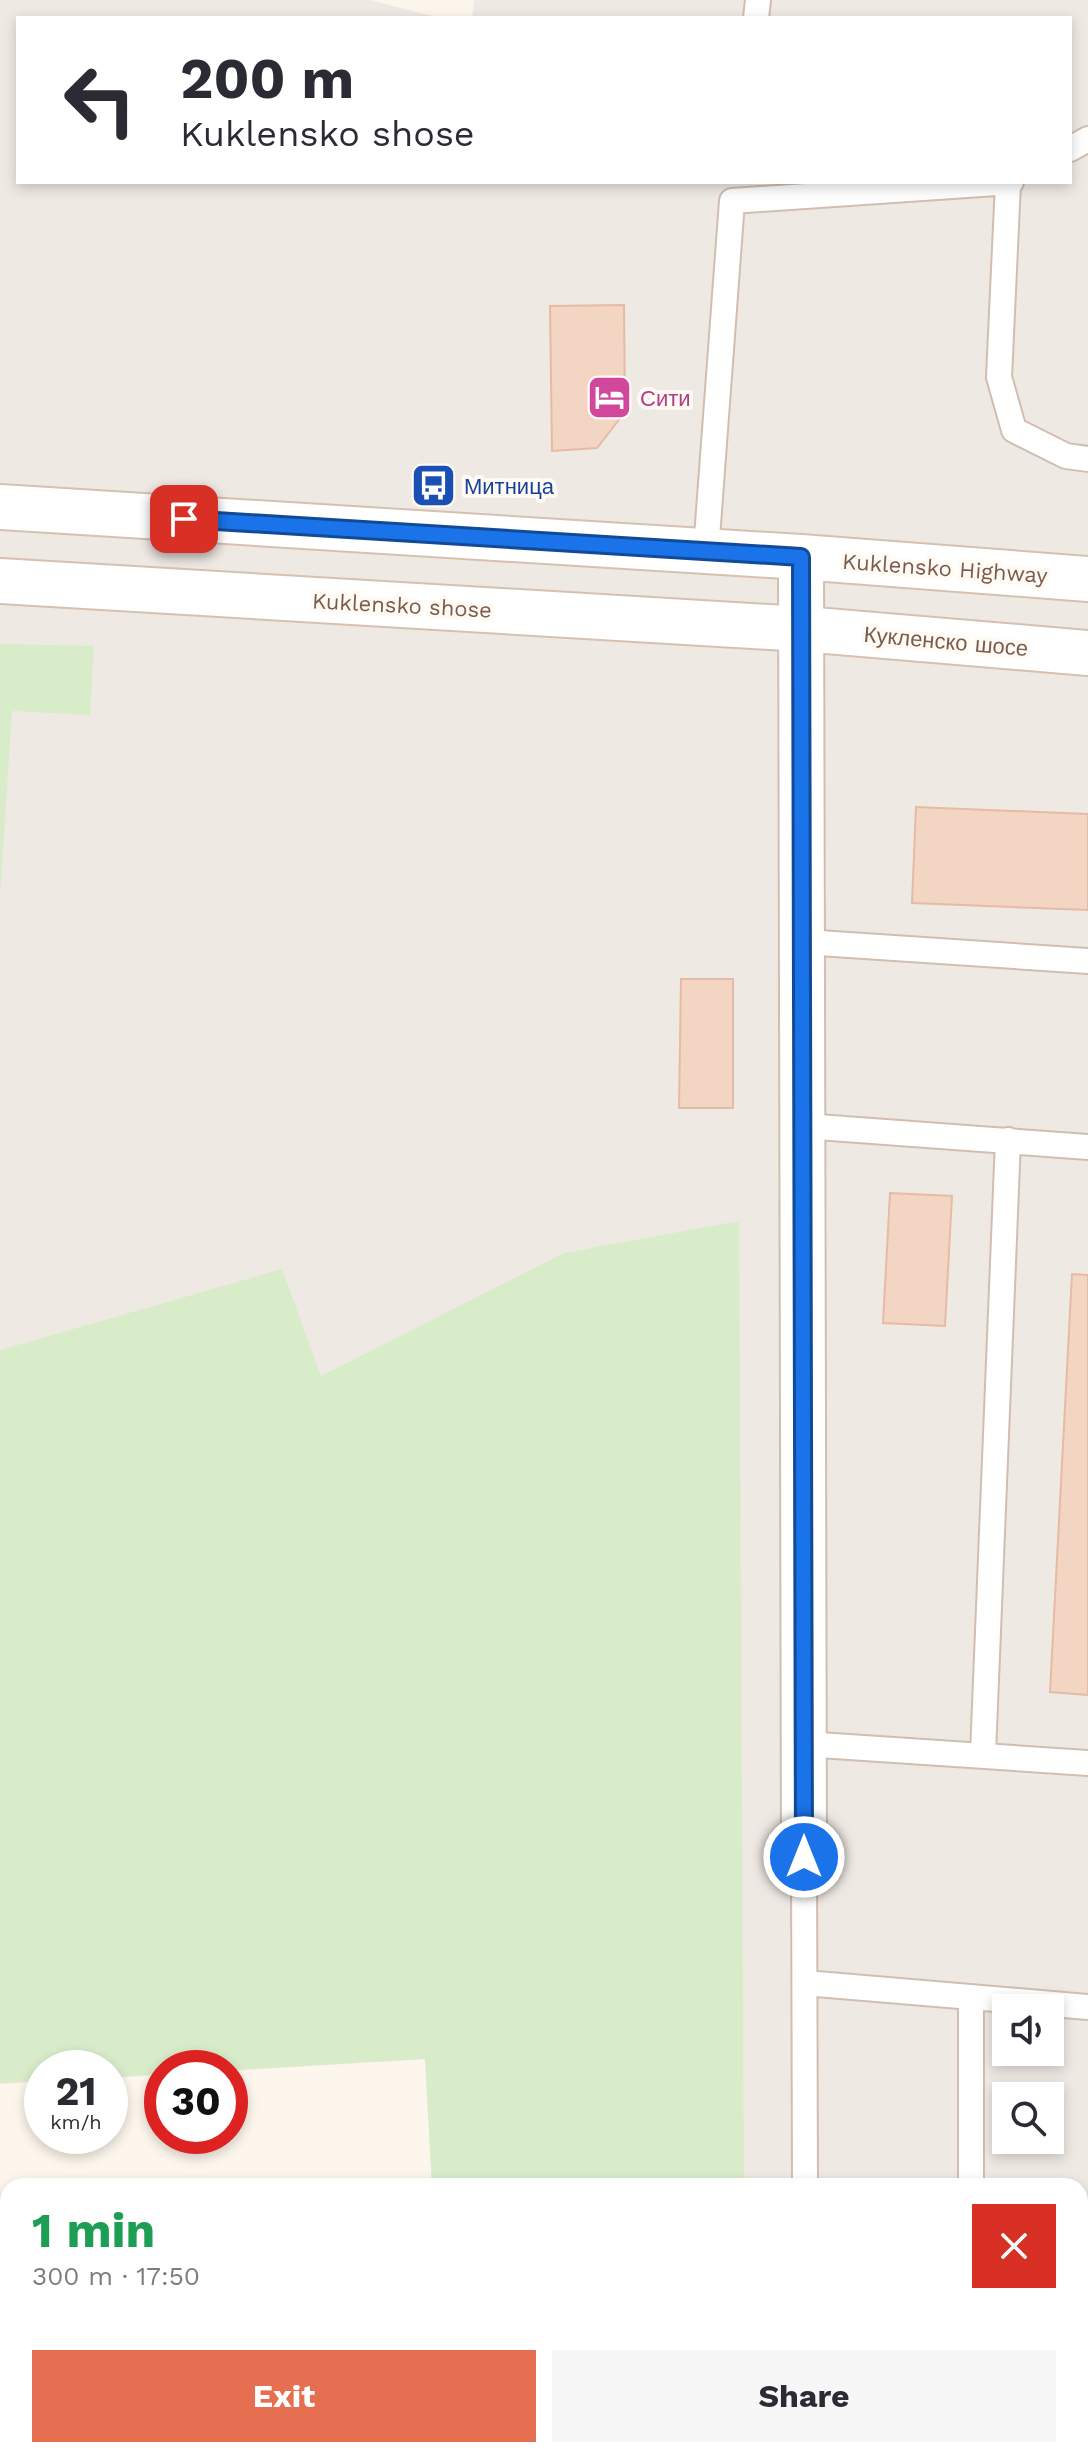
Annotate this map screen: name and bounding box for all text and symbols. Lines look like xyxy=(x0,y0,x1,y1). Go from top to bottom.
text: 200 m xyxy=(180,46,354,112)
icon: left xyxy=(48,48,152,152)
text: Kuklensko shose xyxy=(180,113,475,155)
hotel icon: Сити xyxy=(585,374,633,422)
place label: Сити xyxy=(640,386,691,411)
bus stop icon: Митница xyxy=(409,462,457,510)
place label: Митница xyxy=(464,474,555,499)
pin xyxy=(150,485,218,553)
icon: arrive xyxy=(162,497,206,541)
street label: Kuklensko Highway xyxy=(841,549,1049,588)
street label: Kuklensko shose xyxy=(311,588,493,623)
street label: Кукленско шосе xyxy=(863,622,1029,661)
position arrow xyxy=(762,1815,846,1899)
map controls xyxy=(992,1994,1064,2154)
button: sound xyxy=(992,1994,1064,2066)
speed limit sign: 30 xyxy=(144,2050,248,2154)
text: 21 xyxy=(55,2068,97,2115)
button: search xyxy=(992,2082,1064,2154)
text: km/h xyxy=(50,2110,102,2134)
text: 1 min xyxy=(32,2202,155,2259)
button: close xyxy=(972,2204,1056,2288)
text: 300 m · 17:50 xyxy=(32,2261,200,2291)
button: Exit xyxy=(32,2350,536,2442)
button: Share xyxy=(552,2350,1056,2442)

